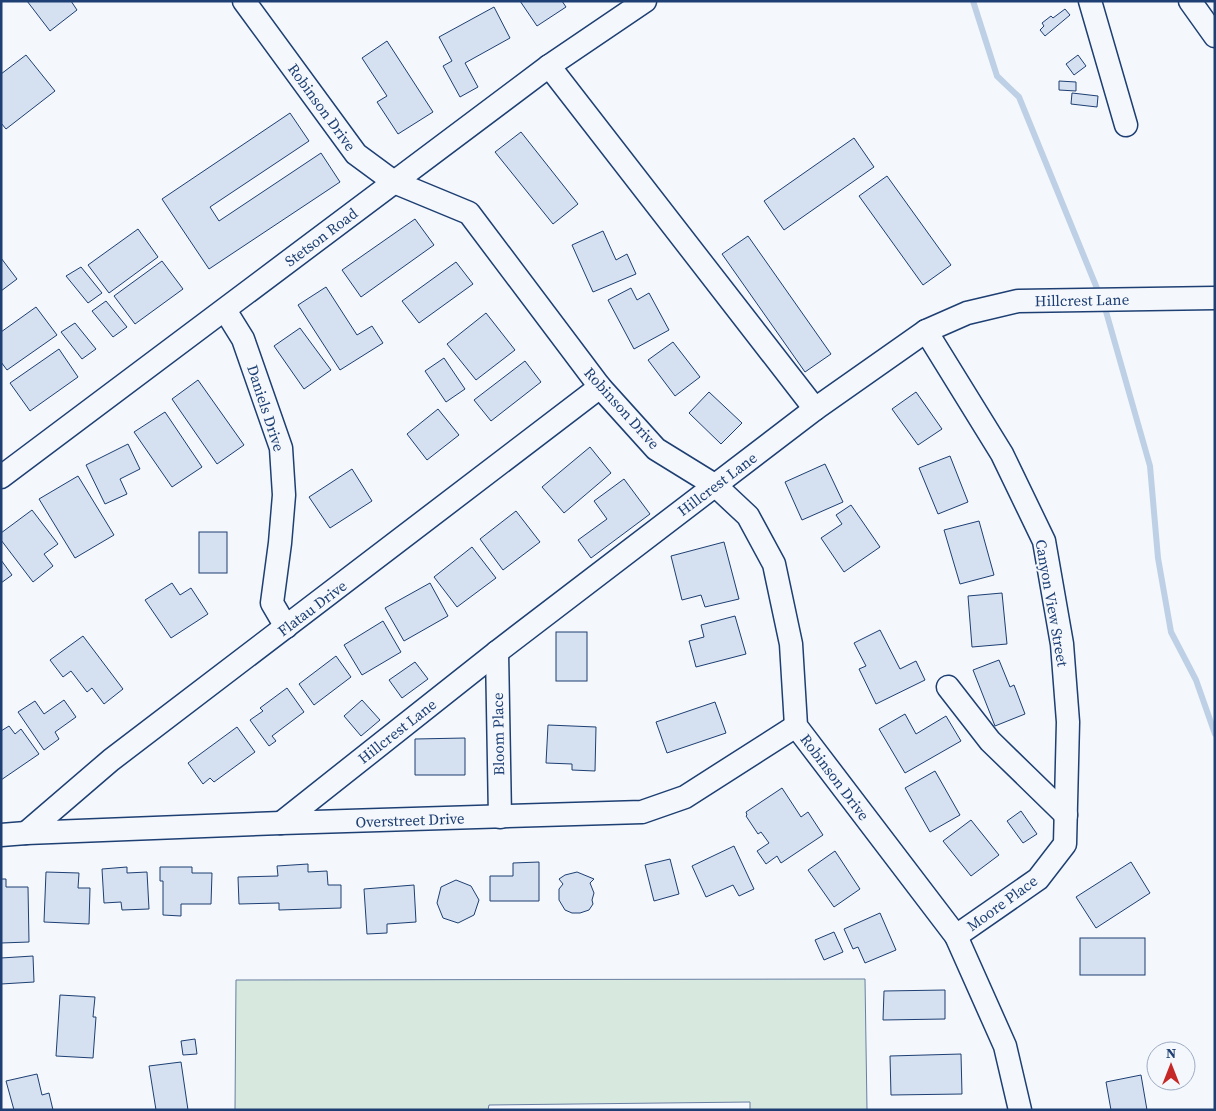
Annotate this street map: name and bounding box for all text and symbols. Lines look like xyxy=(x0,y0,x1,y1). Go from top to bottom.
street label: Robinson Drive xyxy=(283,59,361,155)
street label: Stetson Road xyxy=(280,202,362,271)
street label: Hillcrest Lane xyxy=(1035,289,1130,311)
street label: Daniels Drive xyxy=(242,362,290,454)
street label: Robinson Drive xyxy=(580,363,665,454)
street label: Hillcrest Lane xyxy=(673,447,761,521)
street label: Canyon View Street xyxy=(1030,538,1074,668)
street label: Flatau Drive xyxy=(273,575,351,641)
street label: Bloom Place xyxy=(487,692,509,776)
street label: Hillcrest Lane xyxy=(353,693,441,768)
street label: Robinson Drive xyxy=(795,729,875,825)
street label: Overstreet Drive xyxy=(355,808,465,832)
street label: Moore Place xyxy=(962,870,1042,936)
north arrow xyxy=(1146,1041,1196,1091)
text: N xyxy=(1166,1043,1176,1063)

